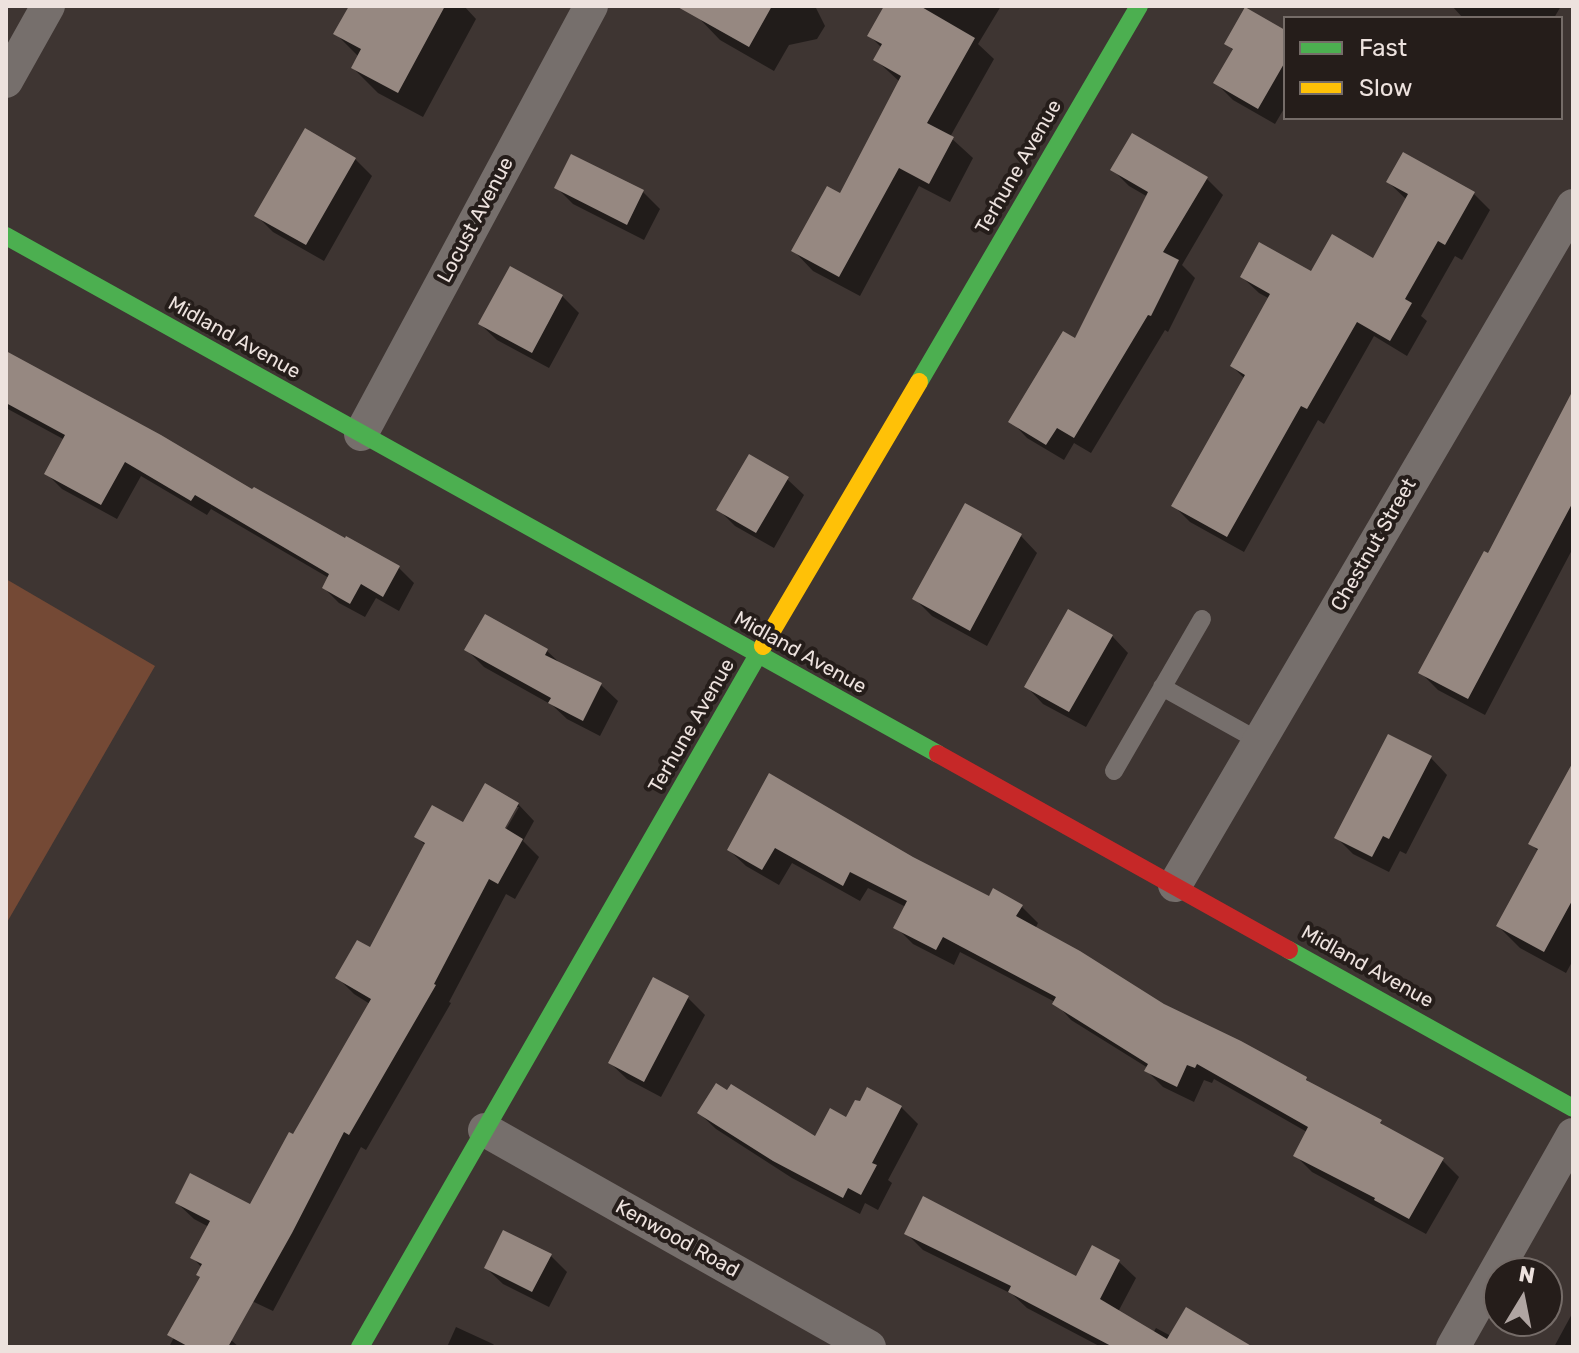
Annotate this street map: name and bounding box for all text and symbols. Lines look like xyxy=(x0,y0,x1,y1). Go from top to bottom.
legend xyxy=(1283,16,1563,120)
text: Fast xyxy=(1359,34,1407,62)
text: Slow xyxy=(1359,74,1412,102)
street label: Terhune Avenue xyxy=(971,96,1067,238)
street label: Locust Avenue xyxy=(433,153,519,287)
street label: Midland Avenue xyxy=(164,292,304,384)
street label: Chestnut Street xyxy=(1326,474,1422,616)
street label: Midland Avenue xyxy=(730,607,870,699)
street label: Terhune Avenue xyxy=(644,655,740,797)
street label: Midland Avenue xyxy=(1297,921,1437,1013)
street label: Kenwood Road xyxy=(611,1195,743,1283)
north arrow xyxy=(1483,1257,1563,1337)
text: N xyxy=(1517,1260,1537,1290)

